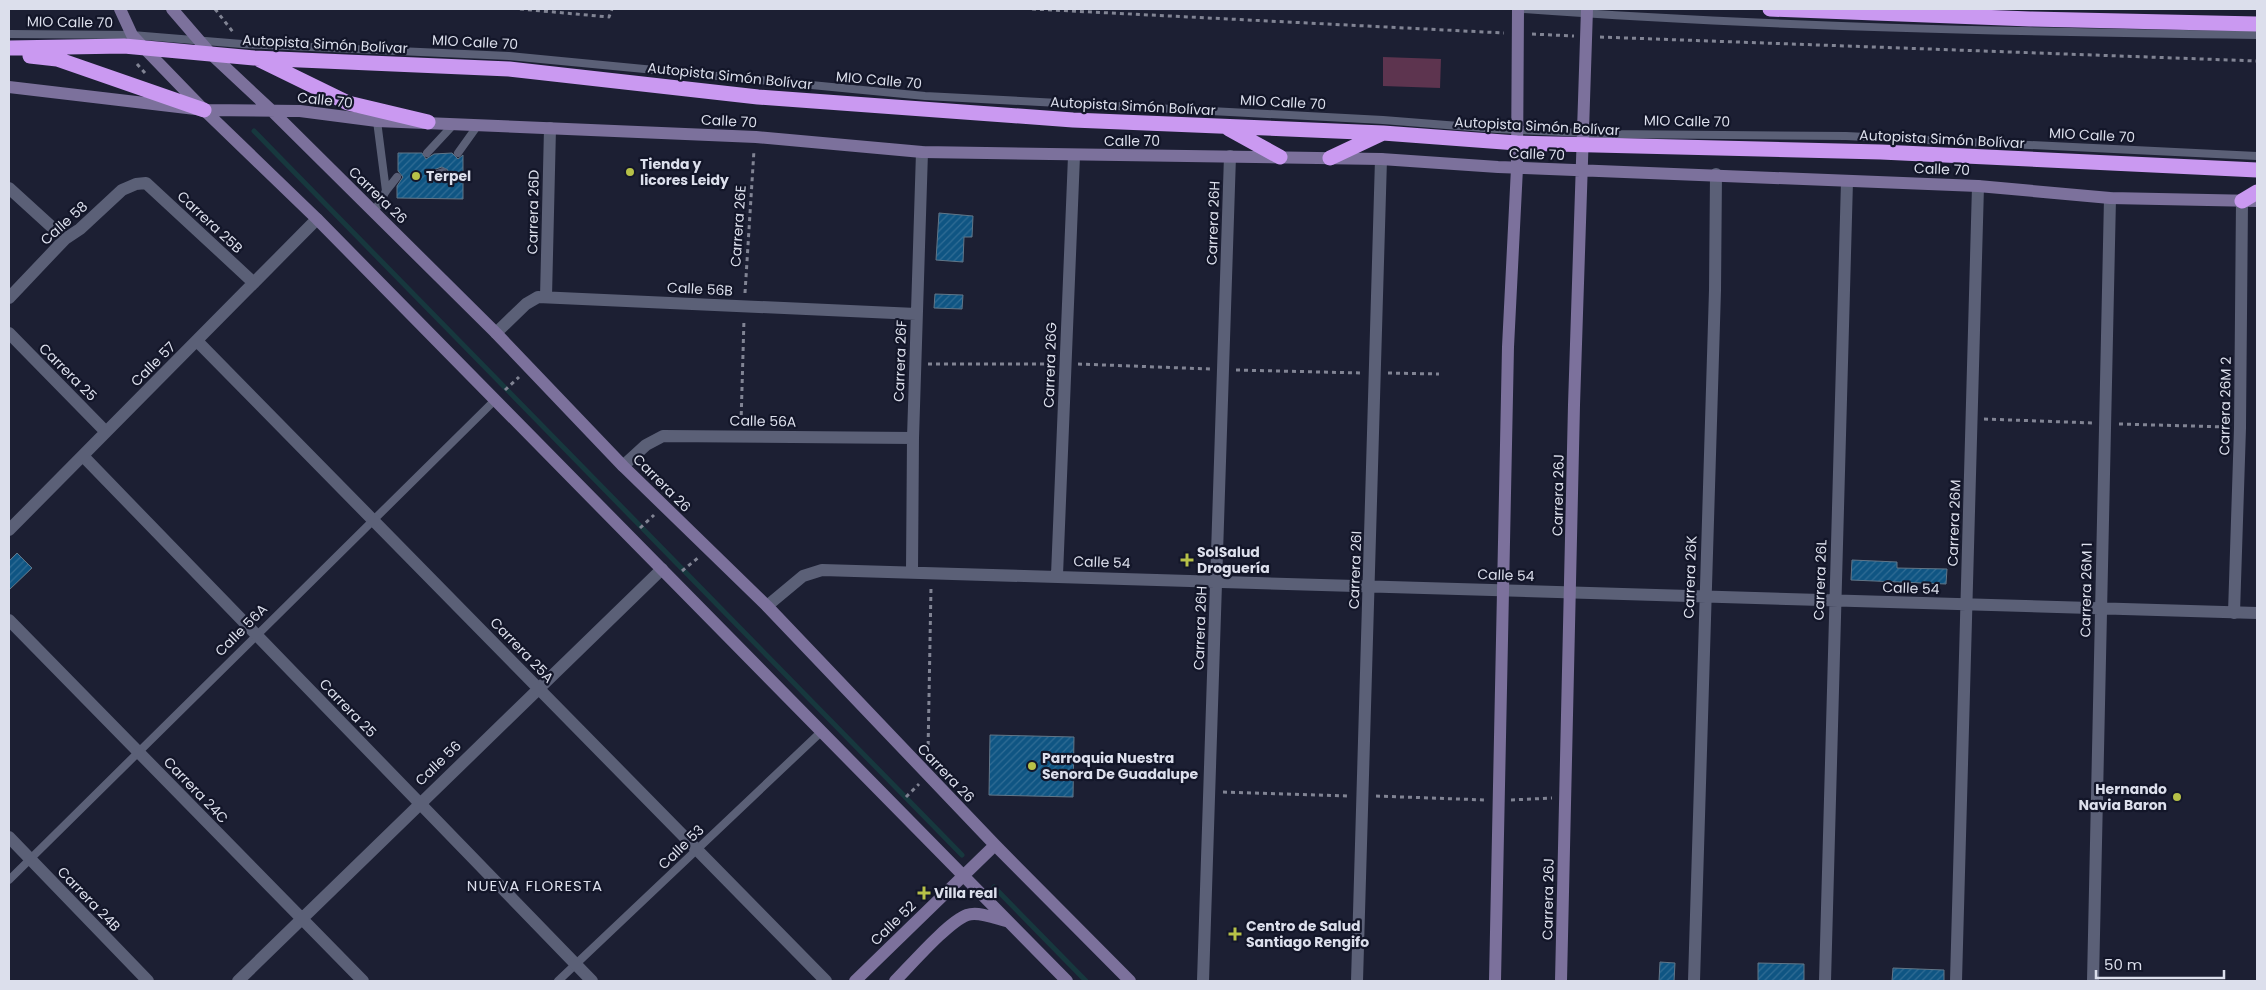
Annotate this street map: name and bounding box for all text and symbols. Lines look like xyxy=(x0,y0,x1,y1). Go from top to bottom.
street label: MIO Calle 70 xyxy=(27,11,113,33)
street label: Autopista Simón Bolívar xyxy=(242,30,408,58)
street label: MIO Calle 70 xyxy=(431,30,519,54)
street label: Autopista Simón Bolívar xyxy=(647,57,813,95)
street label: MIO Calle 70 xyxy=(835,66,923,94)
street label: Calle 70 xyxy=(296,87,354,113)
street label: MIO Calle 70 xyxy=(1239,90,1327,114)
street label: Autopista Simón Bolívar xyxy=(1050,92,1216,120)
street label: Calle 70 xyxy=(701,110,757,132)
street label: MIO Calle 70 xyxy=(1644,110,1730,132)
street label: Autopista Simón Bolívar xyxy=(1454,112,1620,140)
street label: MIO Calle 70 xyxy=(2048,123,2136,147)
street label: Autopista Simón Bolívar xyxy=(1859,125,2025,153)
street label: Calle 70 xyxy=(1104,131,1160,151)
street label: Calle 70 xyxy=(1509,143,1565,165)
place label: Tienda y licores Leidy xyxy=(640,154,729,190)
street label: Calle 70 xyxy=(1914,158,1970,180)
street label: Carrera 26 xyxy=(344,162,412,228)
place label: Terpel xyxy=(426,166,471,186)
marker: Tienda y licores Leidy xyxy=(624,166,636,178)
street label: Carrera 26D xyxy=(522,169,544,255)
marker: Terpel xyxy=(410,170,422,182)
street label: Carrera 26H xyxy=(1202,180,1224,266)
street label: Carrera 26E xyxy=(725,184,751,268)
street label: Carrera 25B xyxy=(173,186,247,258)
street label: Calle 58 xyxy=(36,196,92,250)
street label: Calle 56B xyxy=(667,277,733,301)
street label: Carrera 26F xyxy=(889,320,911,402)
street label: Carrera 26G xyxy=(1039,322,1061,408)
street label: Calle 57 xyxy=(126,337,180,391)
street label: Carrera 25 xyxy=(35,339,101,405)
street label: Carrera 26M 2 xyxy=(2214,357,2236,455)
street label: Calle 56A xyxy=(729,410,797,432)
street label: Carrera 26 xyxy=(628,449,696,517)
street label: Carrera 26J xyxy=(1547,454,1569,536)
street label: Carrera 26M xyxy=(1942,479,1966,567)
street label: Carrera 26I xyxy=(1344,531,1366,609)
street label: Carrera 26K xyxy=(1679,534,1701,619)
street label: Carrera 26L xyxy=(1809,539,1831,621)
place label: SolSalud Droguería xyxy=(1197,542,1270,578)
street label: Carrera 26M 1 xyxy=(2075,542,2097,638)
street label: Calle 54 xyxy=(1073,551,1131,573)
marker: SolSalud Droguería xyxy=(1181,554,1193,566)
street label: Calle 54 xyxy=(1477,564,1535,586)
street label: Calle 54 xyxy=(1882,577,1940,599)
street label: Carrera 26H xyxy=(1189,585,1211,671)
street label: Calle 56A xyxy=(210,599,272,661)
street label: Carrera 25A xyxy=(486,613,558,687)
street label: Carrera 25 xyxy=(315,674,381,742)
street label: Calle 56 xyxy=(410,736,466,790)
street label: Carrera 26 xyxy=(913,739,979,807)
place label: Parroquia Nuestra Senora De Guadalupe xyxy=(1042,748,1199,784)
street label: Carrera 24C xyxy=(159,752,233,828)
marker: Parroquia Nuestra Senora De Guadalupe xyxy=(1026,760,1038,772)
place label: Hernando Navia Baron xyxy=(2079,779,2167,815)
marker: Hernando Navia Baron xyxy=(2171,791,2183,803)
street label: Calle 53 xyxy=(654,820,708,874)
street label: Carrera 26J xyxy=(1537,858,1559,940)
street label: Carrera 24B xyxy=(53,862,125,936)
district label: NUEVA FLORESTA xyxy=(467,875,603,896)
place label: Villa real xyxy=(934,883,997,903)
marker: Villa real xyxy=(918,887,930,899)
street label: Calle 52 xyxy=(866,896,920,950)
place label: Centro de Salud Santiago Rengifo xyxy=(1246,916,1369,952)
marker: Centro de Salud Santiago Rengifo xyxy=(1228,927,1242,941)
scale bar xyxy=(2096,948,2224,980)
text: 50 m xyxy=(2104,954,2142,975)

